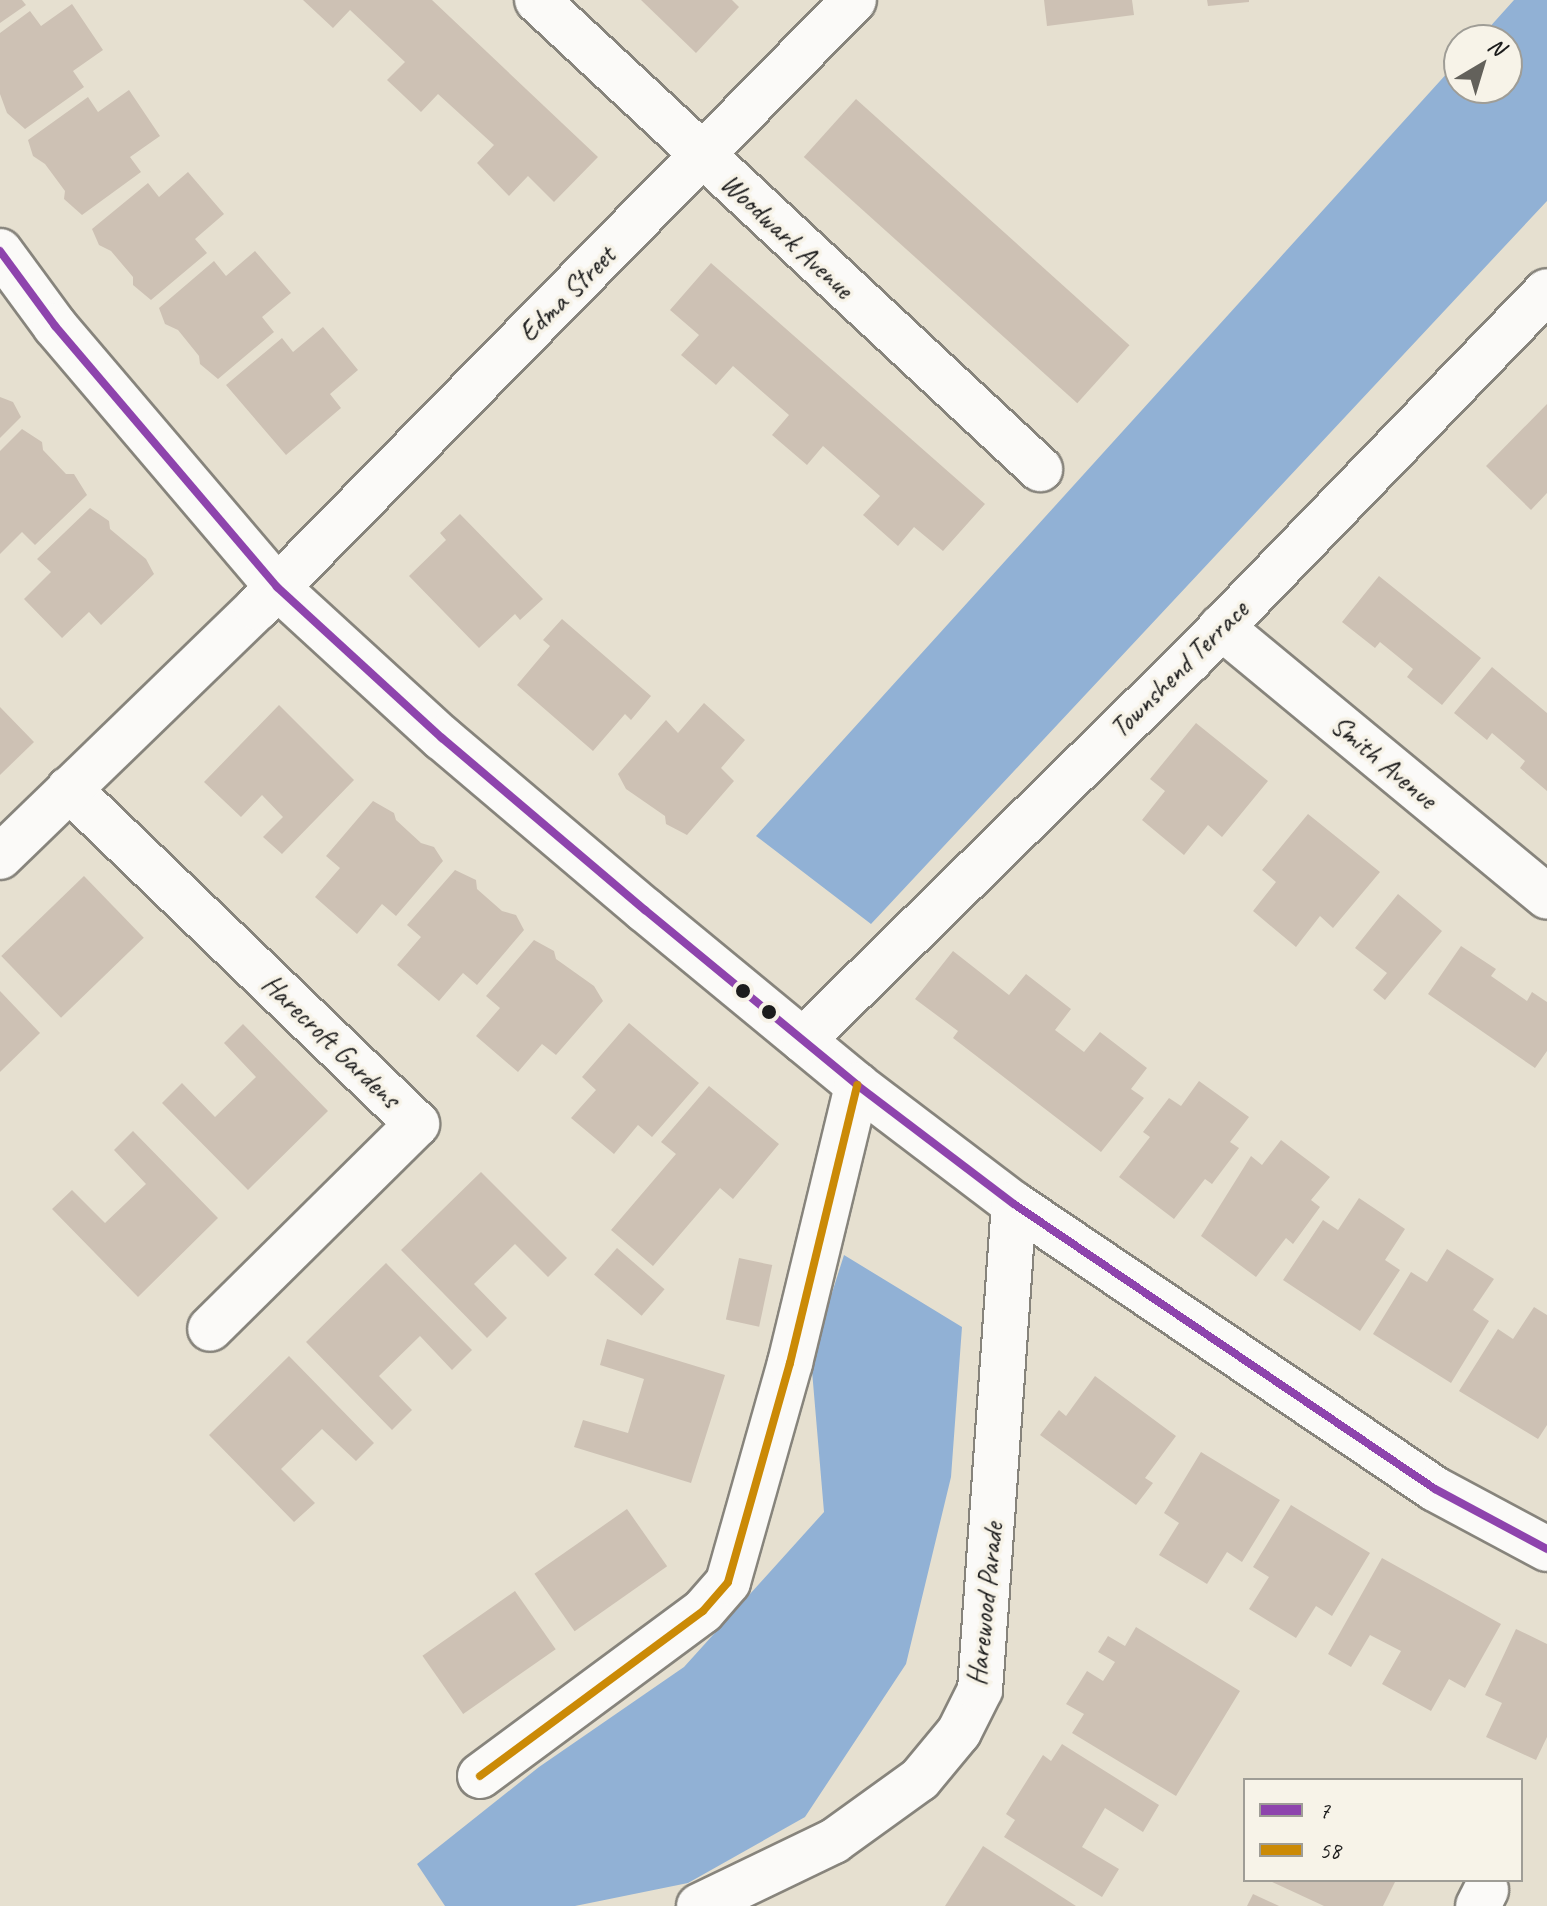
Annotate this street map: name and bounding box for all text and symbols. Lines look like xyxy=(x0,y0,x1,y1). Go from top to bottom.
north arrow xyxy=(1443,24,1523,104)
text: N xyxy=(1483,31,1511,62)
street label: Woodwark Avenue xyxy=(714,166,860,306)
street label: Edma Street xyxy=(512,239,622,349)
street label: Townshend Terrace xyxy=(1104,594,1254,744)
street label: Smith Avenue xyxy=(1324,708,1444,816)
street label: Harecroft Gardens xyxy=(255,967,407,1115)
unlabelled marker xyxy=(735,983,751,999)
unlabelled marker xyxy=(761,1004,777,1020)
street label: Harewood Parade xyxy=(960,1520,1010,1688)
legend xyxy=(1243,1778,1523,1882)
text: 7 xyxy=(1319,1795,1330,1825)
text: 58 xyxy=(1319,1835,1341,1865)

